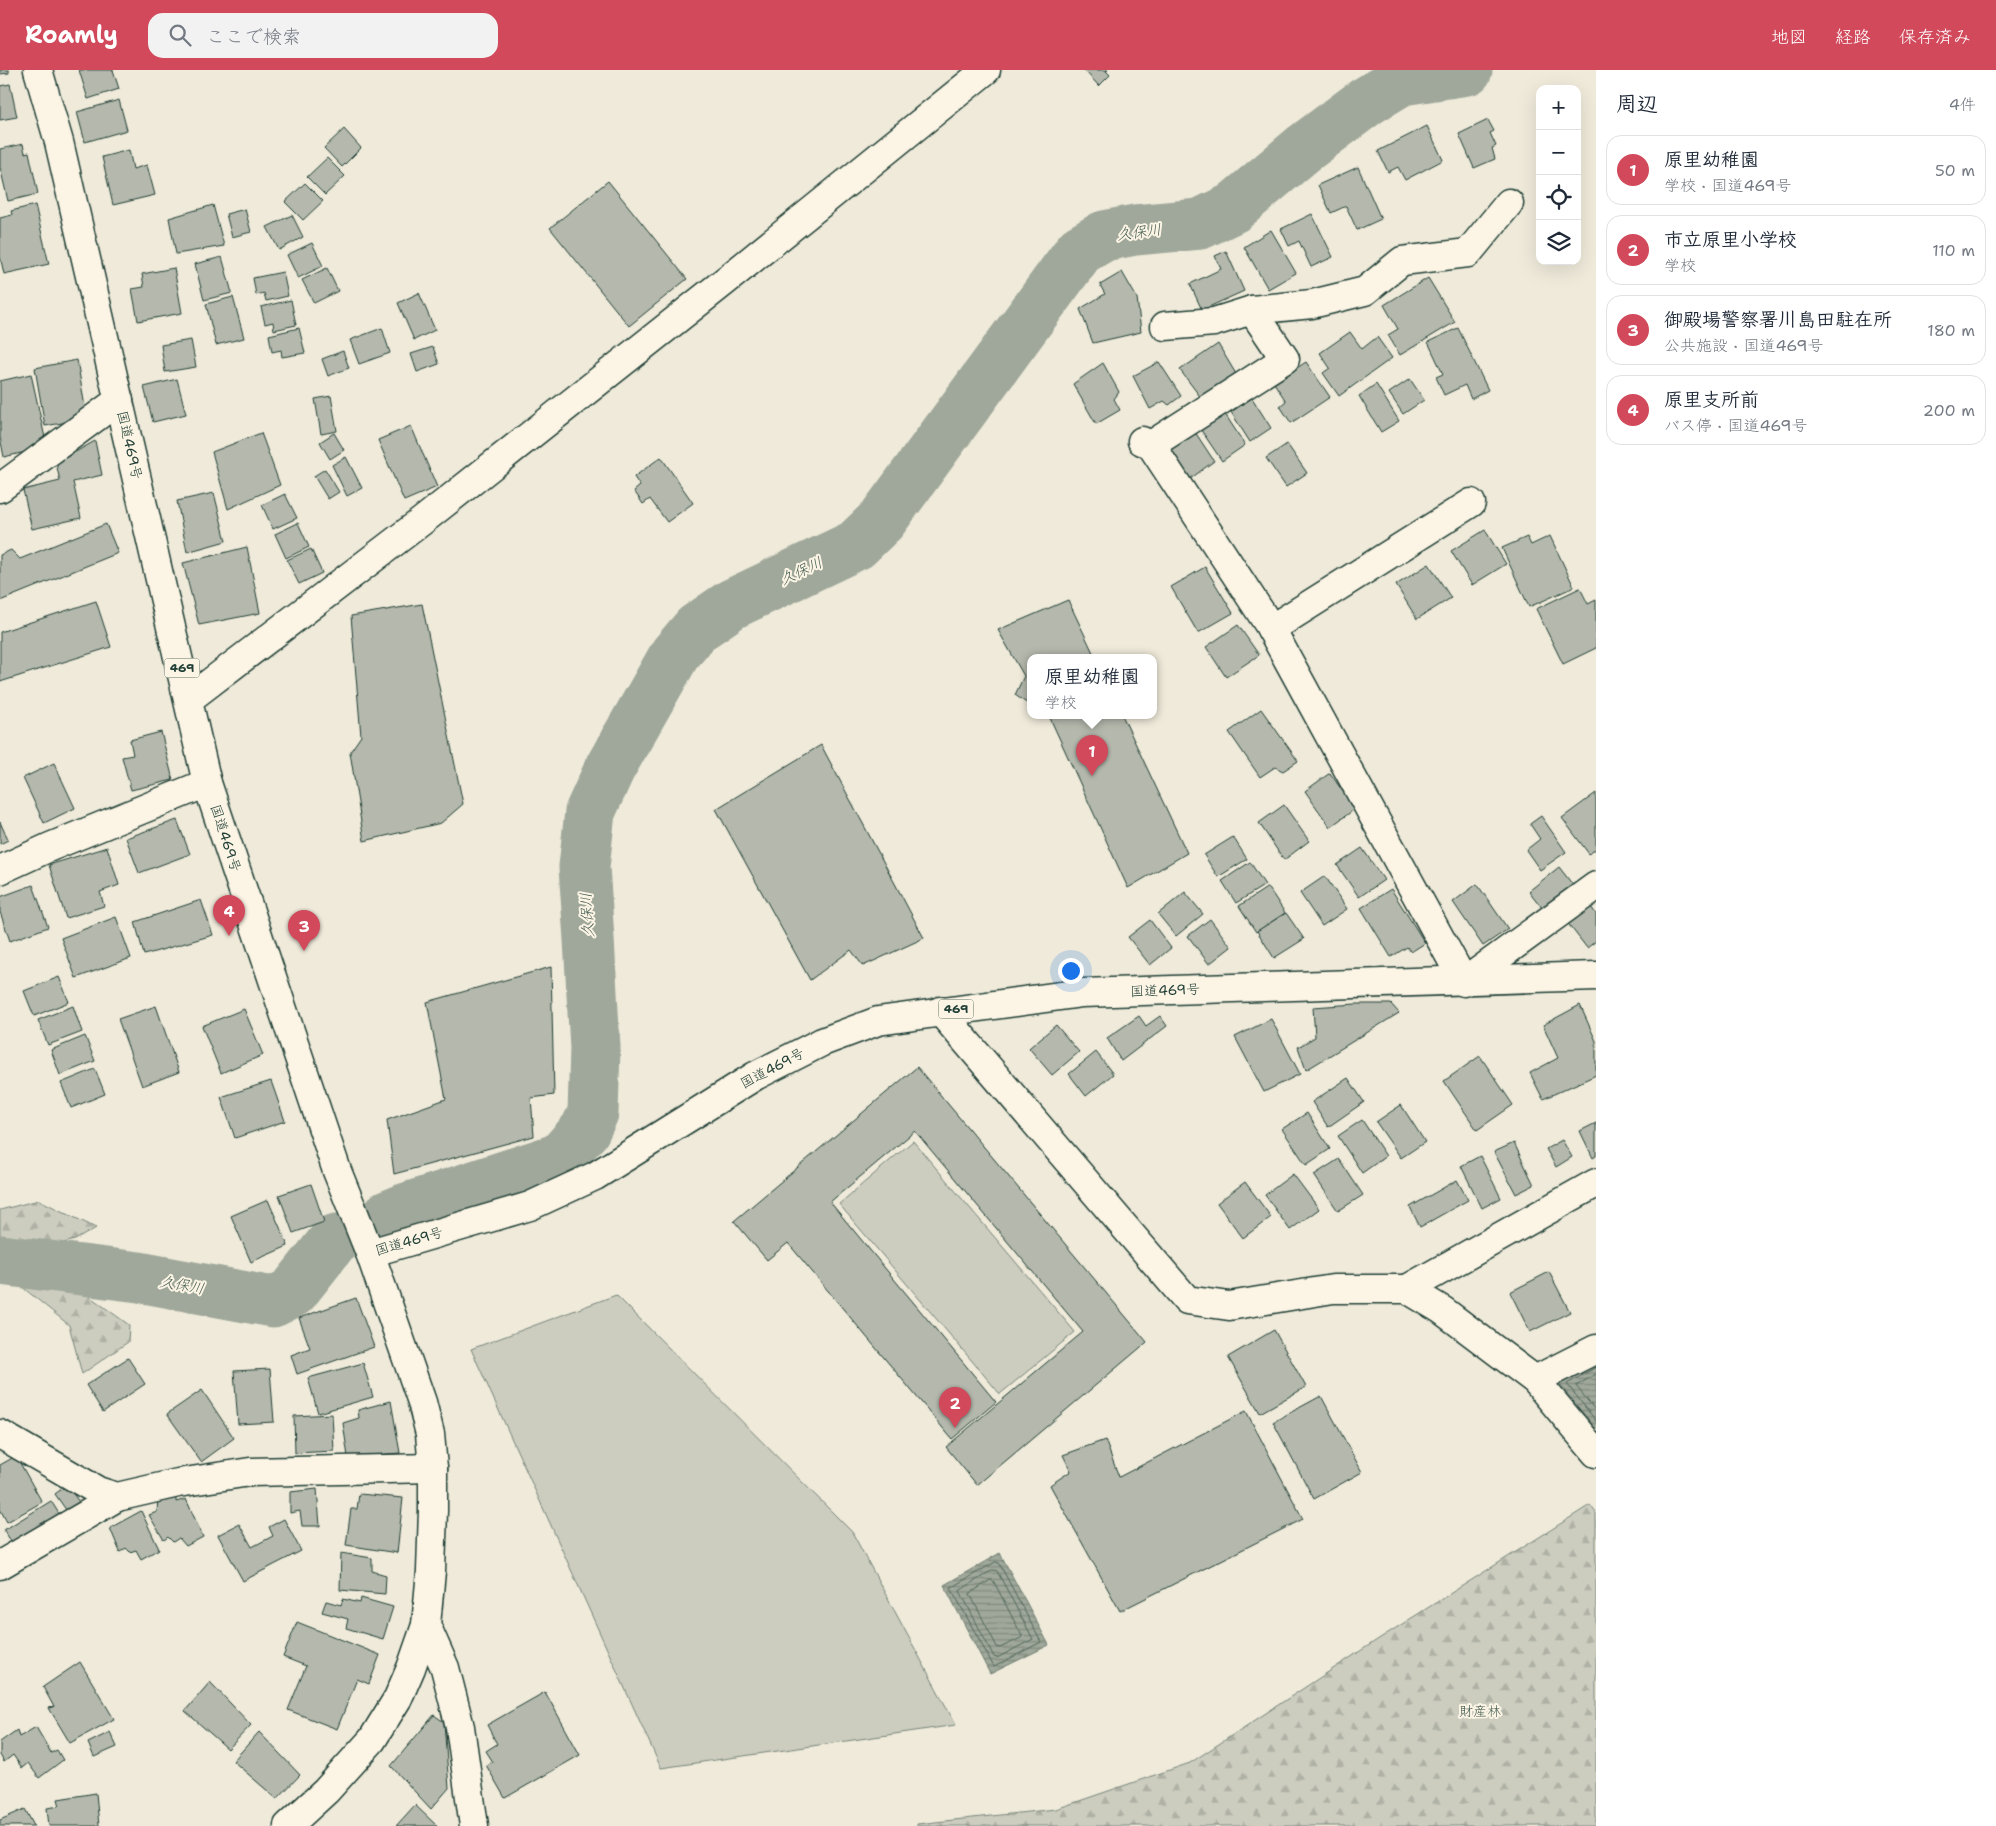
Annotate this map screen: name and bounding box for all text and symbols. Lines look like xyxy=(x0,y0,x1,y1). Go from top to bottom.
search box xyxy=(148,13,498,58)
text: Roamly xyxy=(25,19,118,51)
icon: search xyxy=(166,21,194,49)
text: ここで検索 xyxy=(206,24,301,49)
text: 地図 xyxy=(1771,25,1807,49)
text: 経路 xyxy=(1835,25,1871,49)
text: 保存済み xyxy=(1899,25,1971,49)
map controls xyxy=(1536,85,1581,265)
button: + xyxy=(1536,85,1581,130)
text: 周辺 xyxy=(1616,90,1658,118)
text: 4件 xyxy=(1949,94,1976,115)
button: − xyxy=(1536,130,1581,175)
text: 原里幼稚園 xyxy=(1664,147,1759,172)
text: 1 xyxy=(1629,160,1637,181)
text: 50 m xyxy=(1935,160,1975,181)
button: locate xyxy=(1536,175,1581,220)
text: 学校 · 国道469号 xyxy=(1664,175,1791,196)
water label: 久保川 xyxy=(1115,219,1163,245)
button: layers xyxy=(1536,220,1581,265)
text: 市立原里小学校 xyxy=(1664,227,1797,252)
text: 2 xyxy=(1627,240,1639,261)
text: 110 m xyxy=(1932,240,1975,261)
text: 学校 xyxy=(1664,255,1696,276)
text: 御殿場警察署川島田駐在所 xyxy=(1664,307,1892,332)
text: 3 xyxy=(1627,320,1639,341)
text: 180 m xyxy=(1927,320,1975,341)
text: 公共施設 · 国道469号 xyxy=(1664,335,1823,356)
text: 原里支所前 xyxy=(1664,387,1759,412)
text: 4 xyxy=(1627,400,1639,421)
text: 200 m xyxy=(1923,400,1975,421)
street label: 国道469号 xyxy=(113,409,147,481)
text: バス停 · 国道469号 xyxy=(1664,415,1807,436)
water label: 久保川 xyxy=(776,552,826,590)
popup xyxy=(1027,654,1157,719)
road number: 469 xyxy=(164,658,200,678)
text: 原里幼稚園 xyxy=(1044,664,1140,689)
text: 学校 xyxy=(1044,692,1077,713)
pin: 1 xyxy=(1076,735,1108,776)
street label: 国道469号 xyxy=(207,802,245,874)
water label: 久保川 xyxy=(576,892,598,938)
pin: 4 xyxy=(213,895,245,936)
pin: 3 xyxy=(288,910,320,951)
your location xyxy=(1058,958,1084,984)
street label: 国道469号 xyxy=(1130,980,1200,1000)
road number: 469 xyxy=(938,1000,974,1019)
street label: 国道469号 xyxy=(737,1044,807,1092)
street label: 国道469号 xyxy=(373,1223,445,1259)
water label: 久保川 xyxy=(158,1271,206,1299)
pin: 2 xyxy=(939,1387,971,1428)
park label: 財産林 xyxy=(1459,1702,1501,1720)

